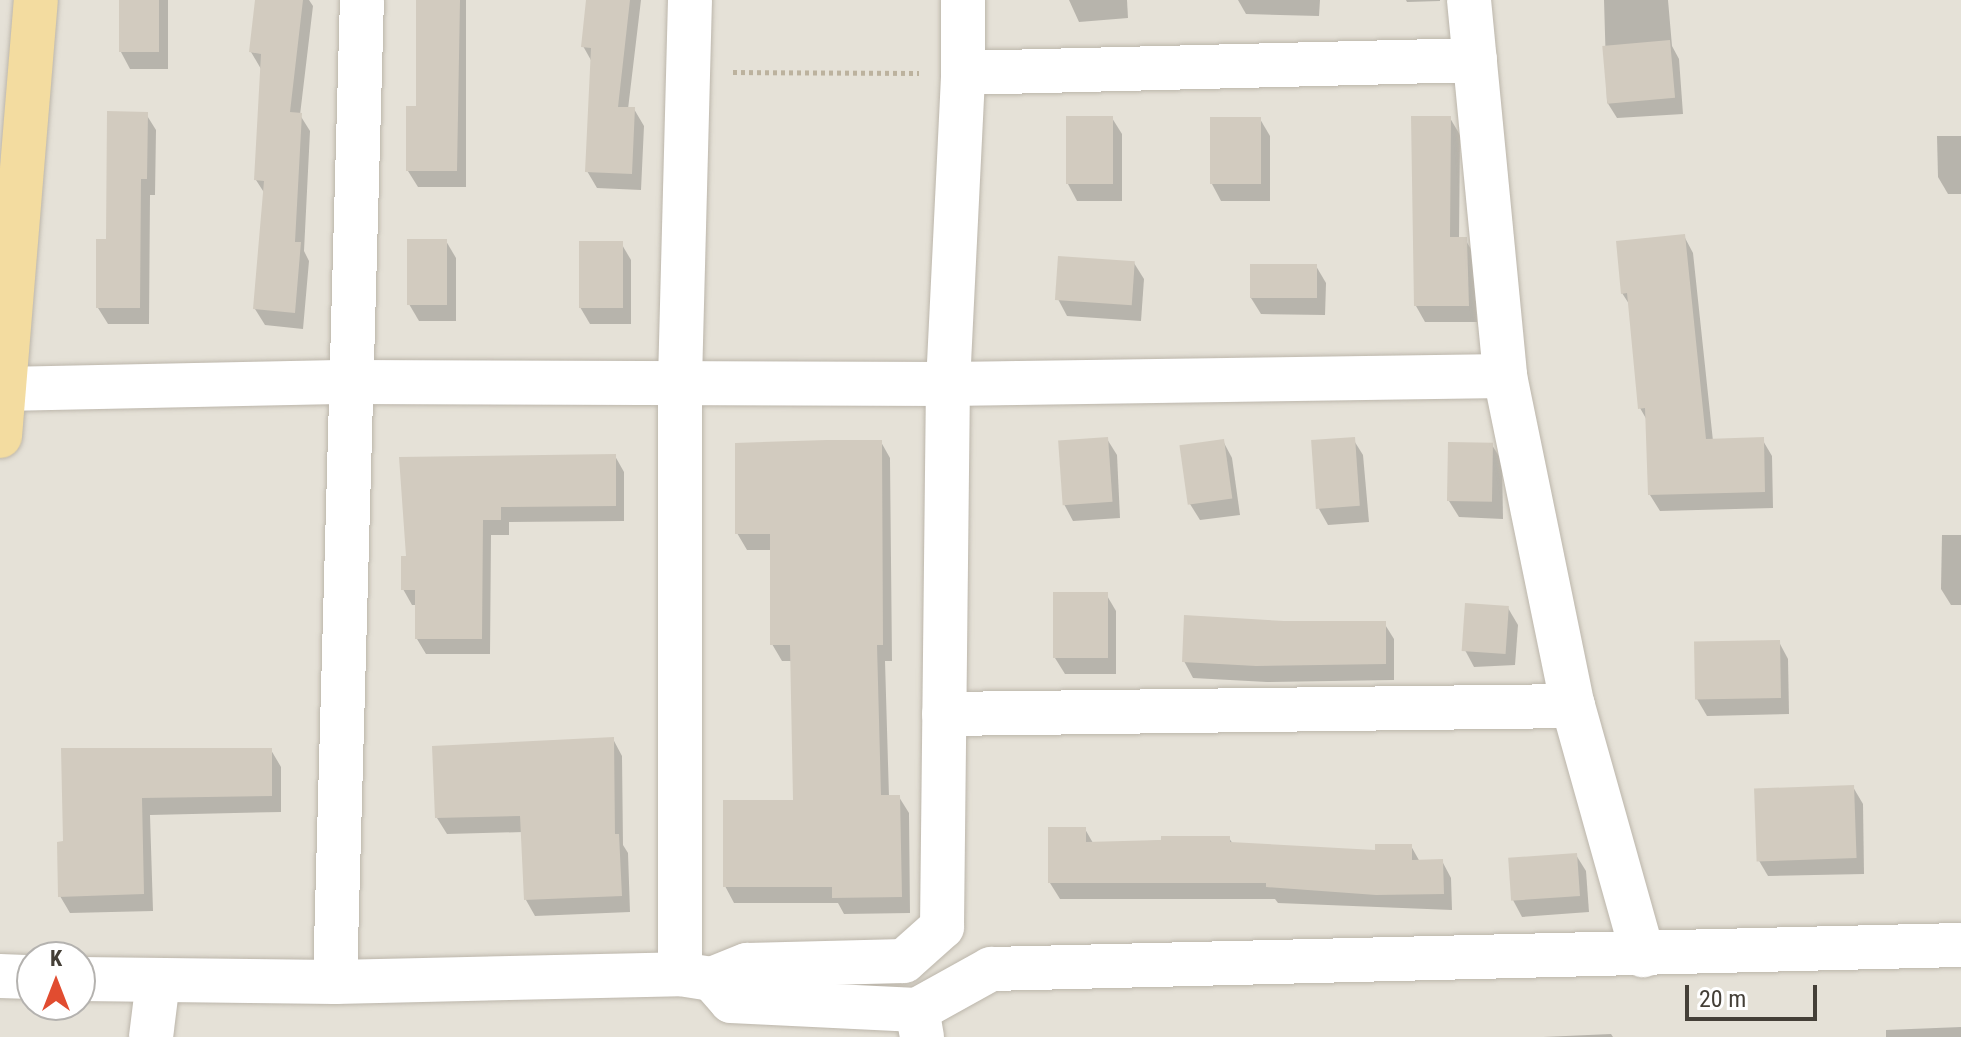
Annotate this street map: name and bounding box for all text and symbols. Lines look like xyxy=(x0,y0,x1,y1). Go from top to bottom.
north arrow xyxy=(16,941,96,1021)
text: K xyxy=(50,946,62,971)
scale bar xyxy=(1689,969,1821,1019)
text: 20 m xyxy=(1699,985,1746,1013)

